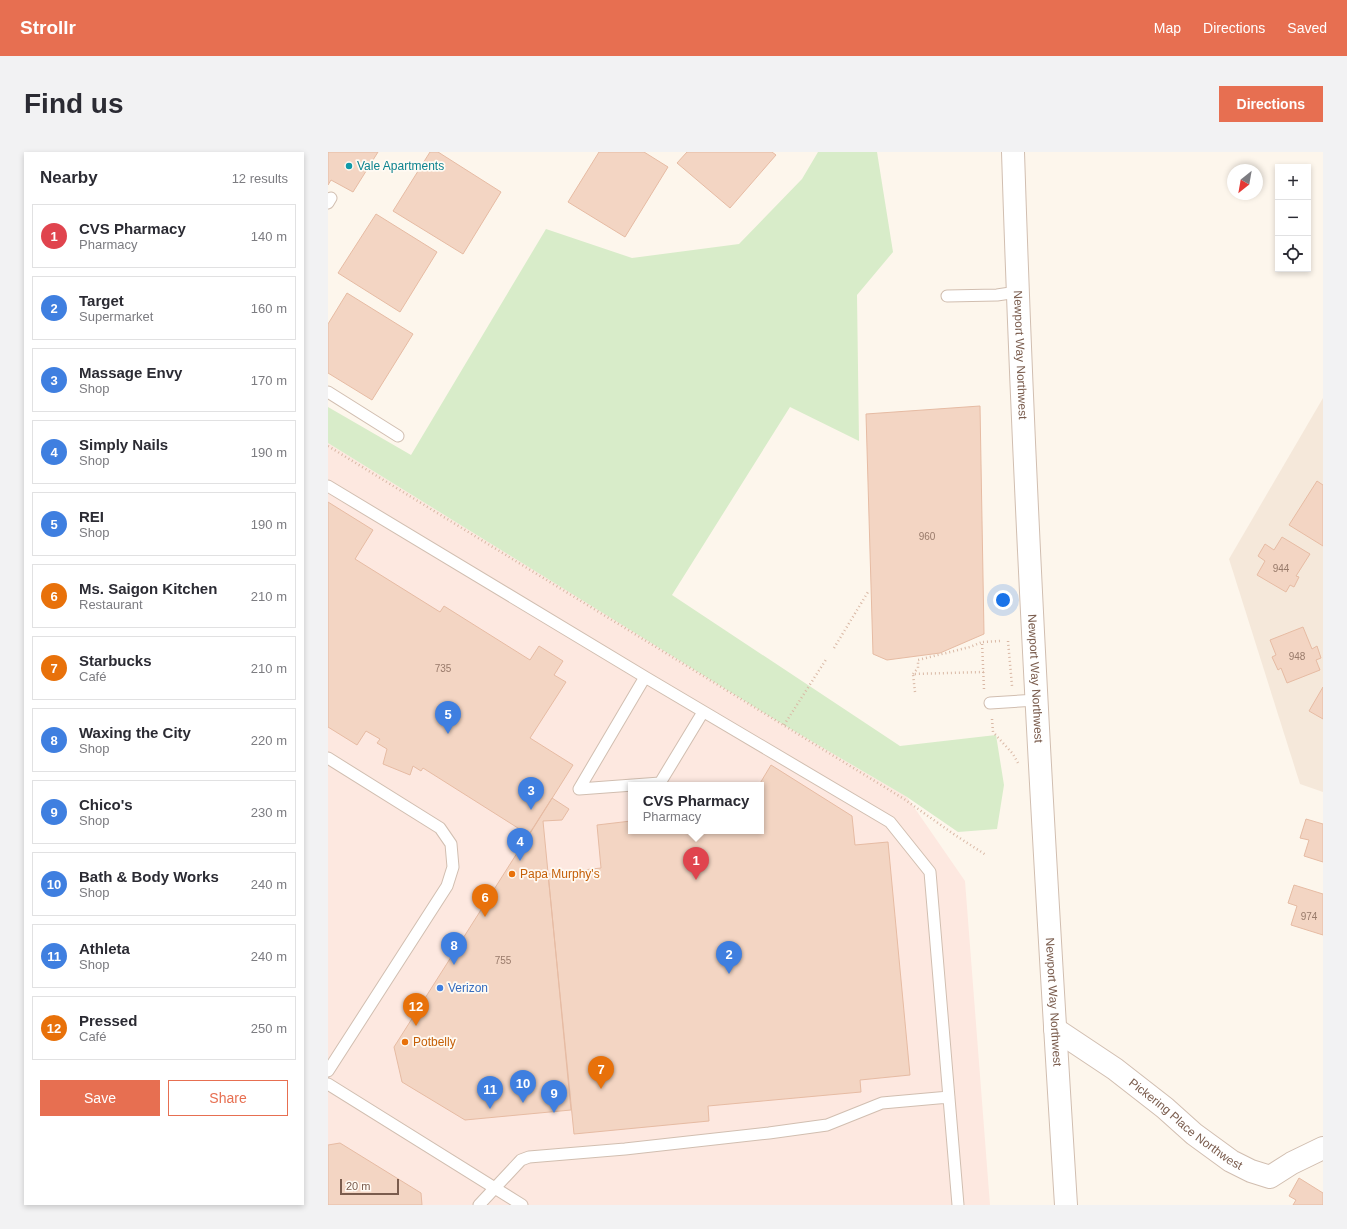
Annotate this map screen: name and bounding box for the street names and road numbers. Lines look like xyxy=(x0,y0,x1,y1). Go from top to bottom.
street label: Newport Way Northwest xyxy=(1011,290,1030,420)
street label: Newport Way Northwest xyxy=(1025,614,1046,744)
street label: Newport Way Northwest xyxy=(1043,937,1064,1068)
street label: Pickering Place Northwest xyxy=(1126,1076,1245,1173)

